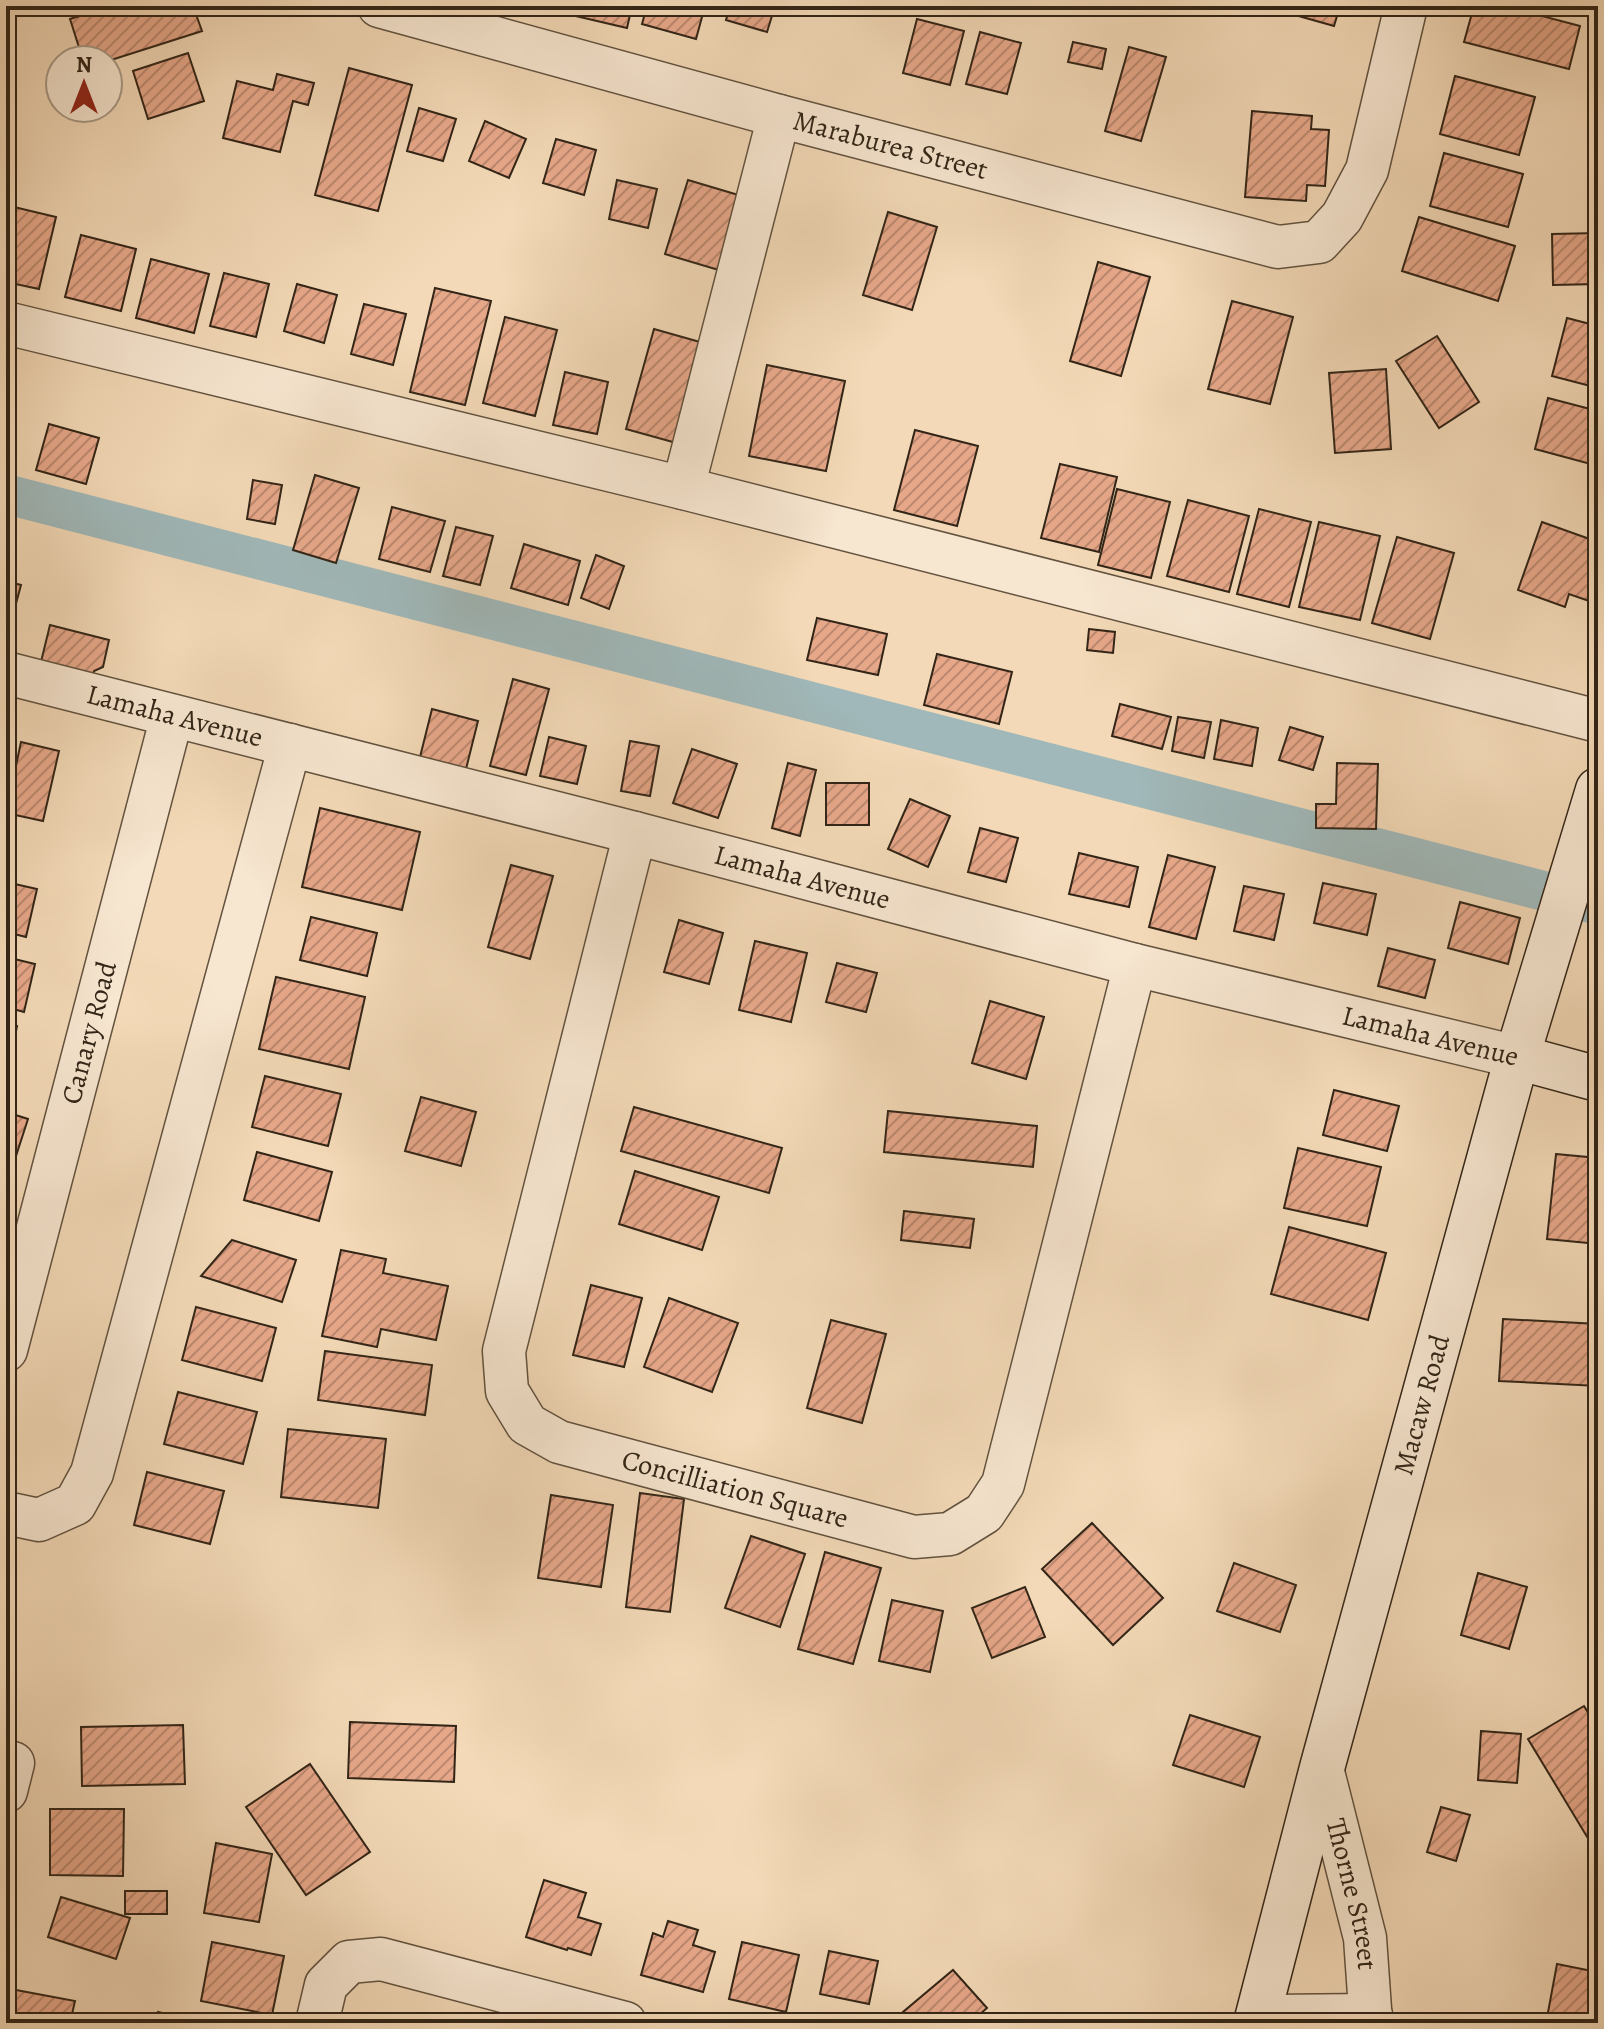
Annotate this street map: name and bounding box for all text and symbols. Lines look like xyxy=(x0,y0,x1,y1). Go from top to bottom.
north arrow xyxy=(44,44,124,124)
text: N xyxy=(76,50,92,80)
street label: Maraburea Street xyxy=(789,101,992,189)
street label: Lamaha Avenue xyxy=(82,675,267,757)
street label: Lamaha Avenue xyxy=(710,836,894,919)
street label: Canary Road xyxy=(52,956,126,1108)
street label: Lamaha Avenue xyxy=(1338,997,1523,1076)
street label: Macaw Road xyxy=(1384,1329,1459,1479)
street label: Concilliation Square xyxy=(618,1441,852,1538)
street label: Thorne Street xyxy=(1316,1814,1386,1971)

